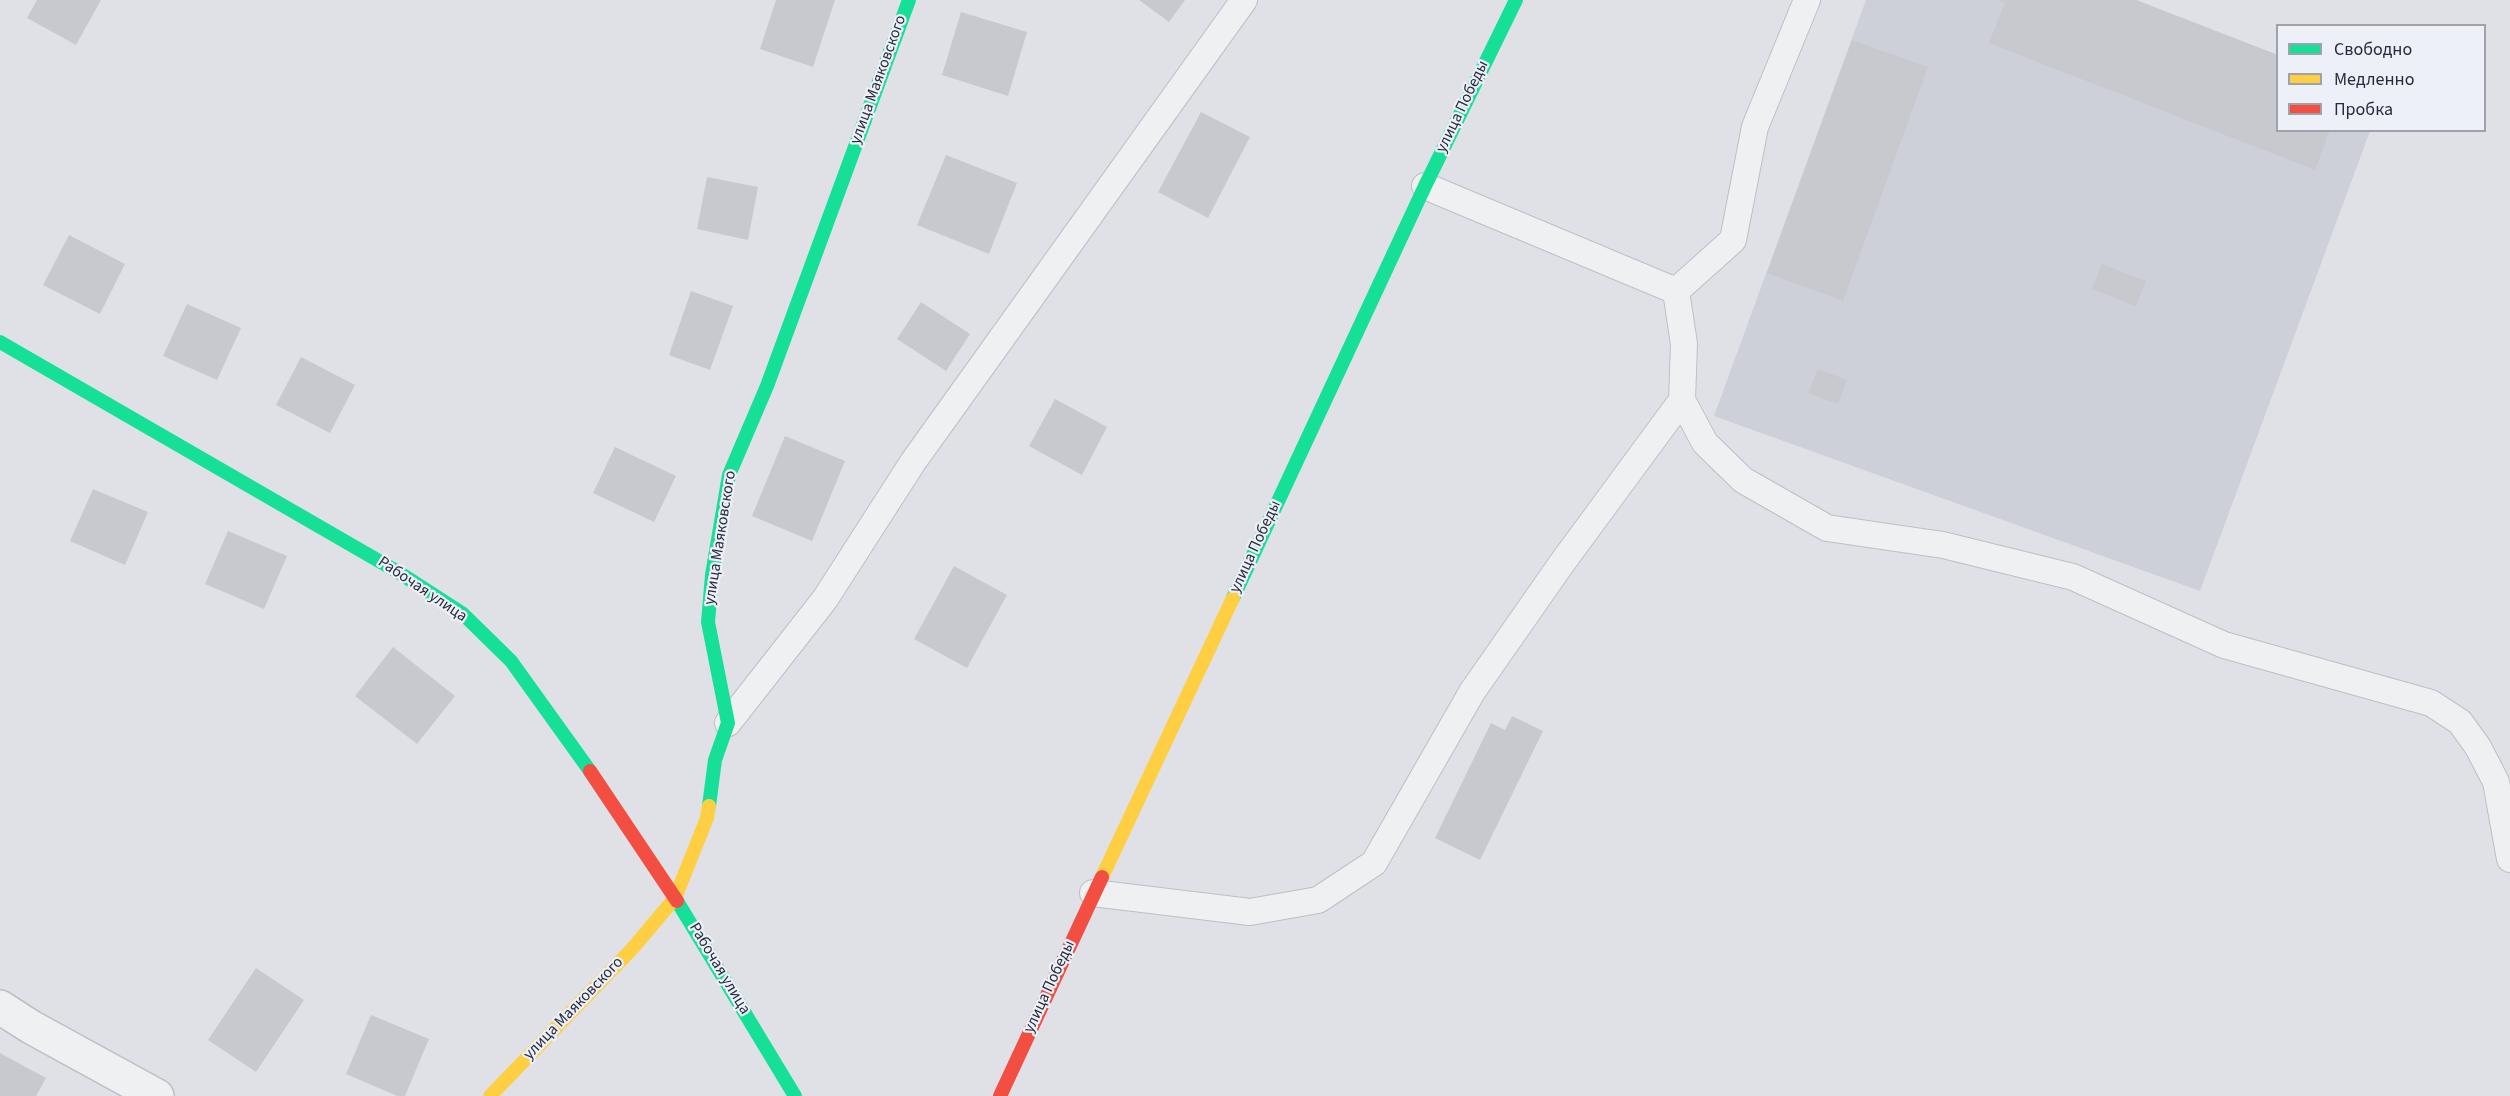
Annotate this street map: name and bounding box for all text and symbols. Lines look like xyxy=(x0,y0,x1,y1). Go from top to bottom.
street label: улица Маяковского xyxy=(847,13,911,147)
legend xyxy=(2276,24,2486,132)
text: Свободно xyxy=(2334,37,2412,62)
street label: улица Победы xyxy=(1432,58,1494,156)
text: Медленно xyxy=(2334,67,2414,92)
text: Пробка xyxy=(2334,97,2393,122)
street label: улица Маяковского xyxy=(701,469,741,607)
street label: улица Победы xyxy=(1226,498,1286,596)
street label: Рабочая улица xyxy=(374,553,470,627)
street label: Рабочая улица xyxy=(684,920,754,1018)
street label: улица Победы xyxy=(1020,938,1080,1036)
street label: улица Маяковского xyxy=(520,954,628,1064)

